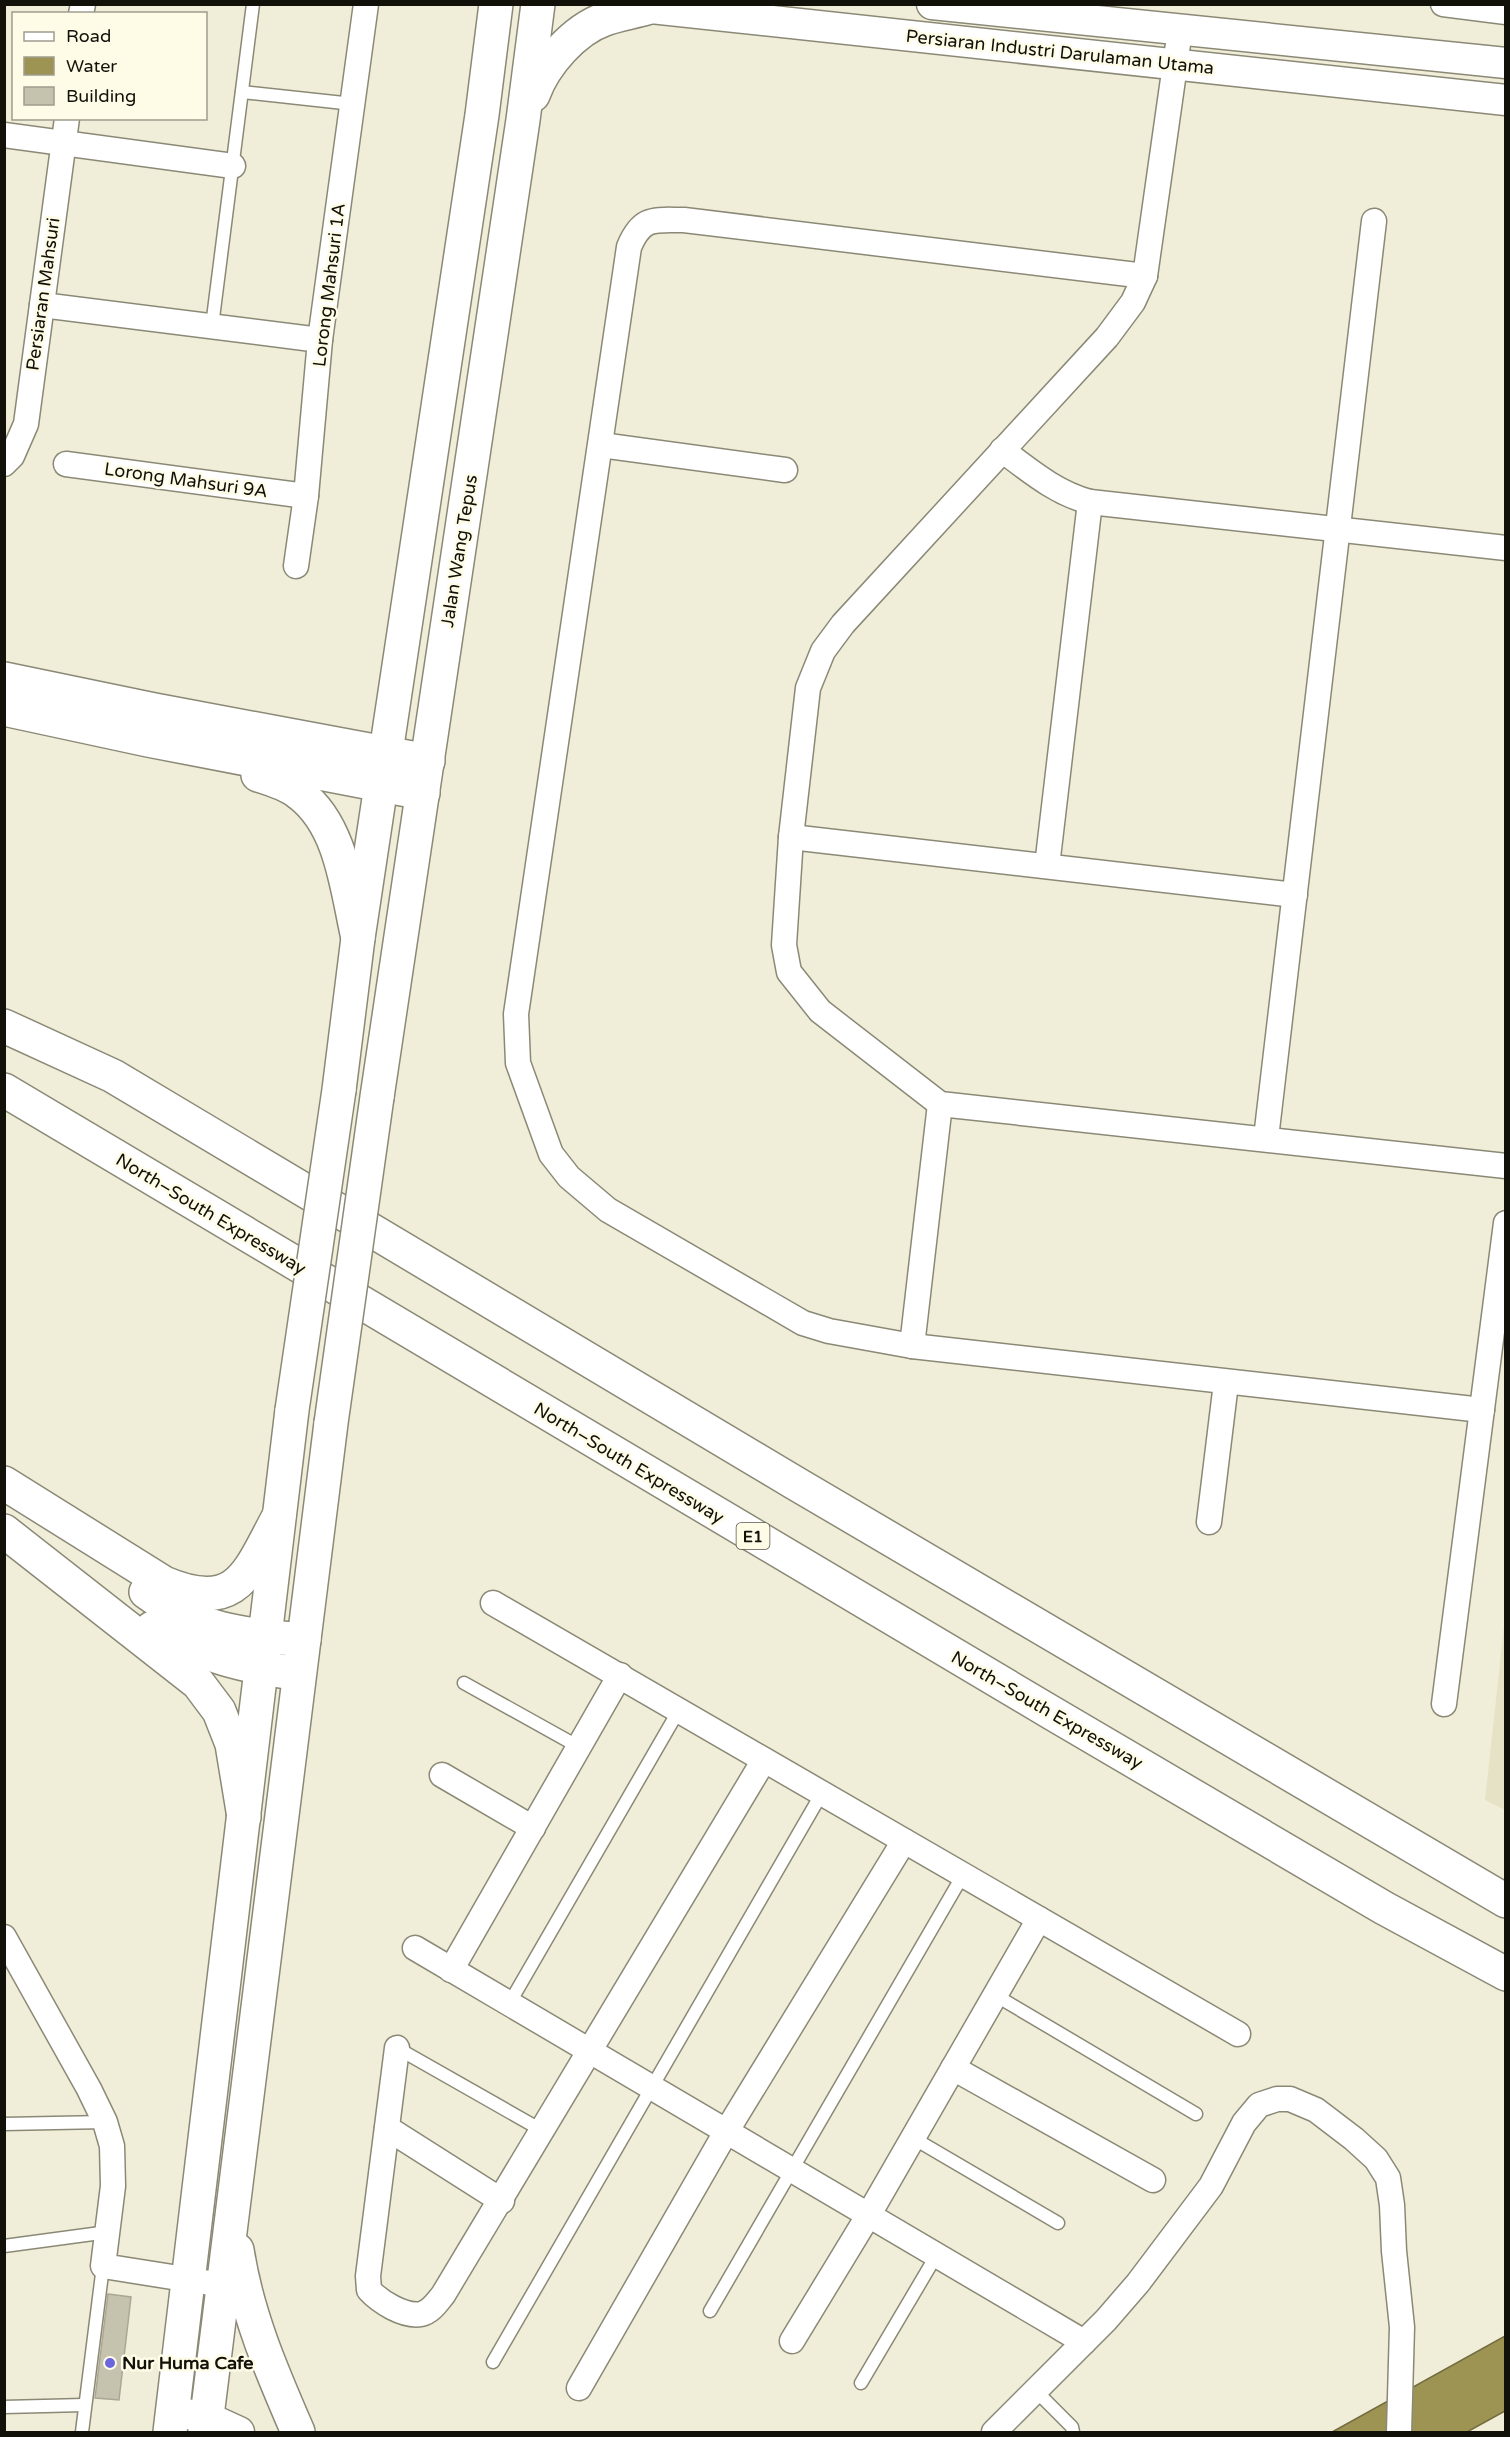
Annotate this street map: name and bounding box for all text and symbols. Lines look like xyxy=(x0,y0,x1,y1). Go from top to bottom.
legend xyxy=(12,12,207,120)
text: Road xyxy=(66,25,111,47)
street label: Persiaran Industri Darulaman Utama xyxy=(905,25,1215,79)
text: Water xyxy=(66,55,117,77)
text: Building xyxy=(66,85,136,107)
street label: Lorong Mahsuri 1A xyxy=(308,202,350,368)
street label: Persiaran Mahsuri xyxy=(21,216,65,372)
street label: Lorong Mahsuri 9A xyxy=(103,458,269,502)
street label: Jalan Wang Tepus xyxy=(436,473,482,629)
street label: North–South Expressway xyxy=(112,1149,310,1280)
street label: North–South Expressway xyxy=(530,1398,728,1529)
road number: E1 xyxy=(736,1523,770,1549)
street label: North–South Expressway xyxy=(947,1646,1147,1774)
place label: Nur Huma Cafe xyxy=(122,2352,253,2374)
marker: Nur Huma Cafe xyxy=(103,2356,117,2370)

